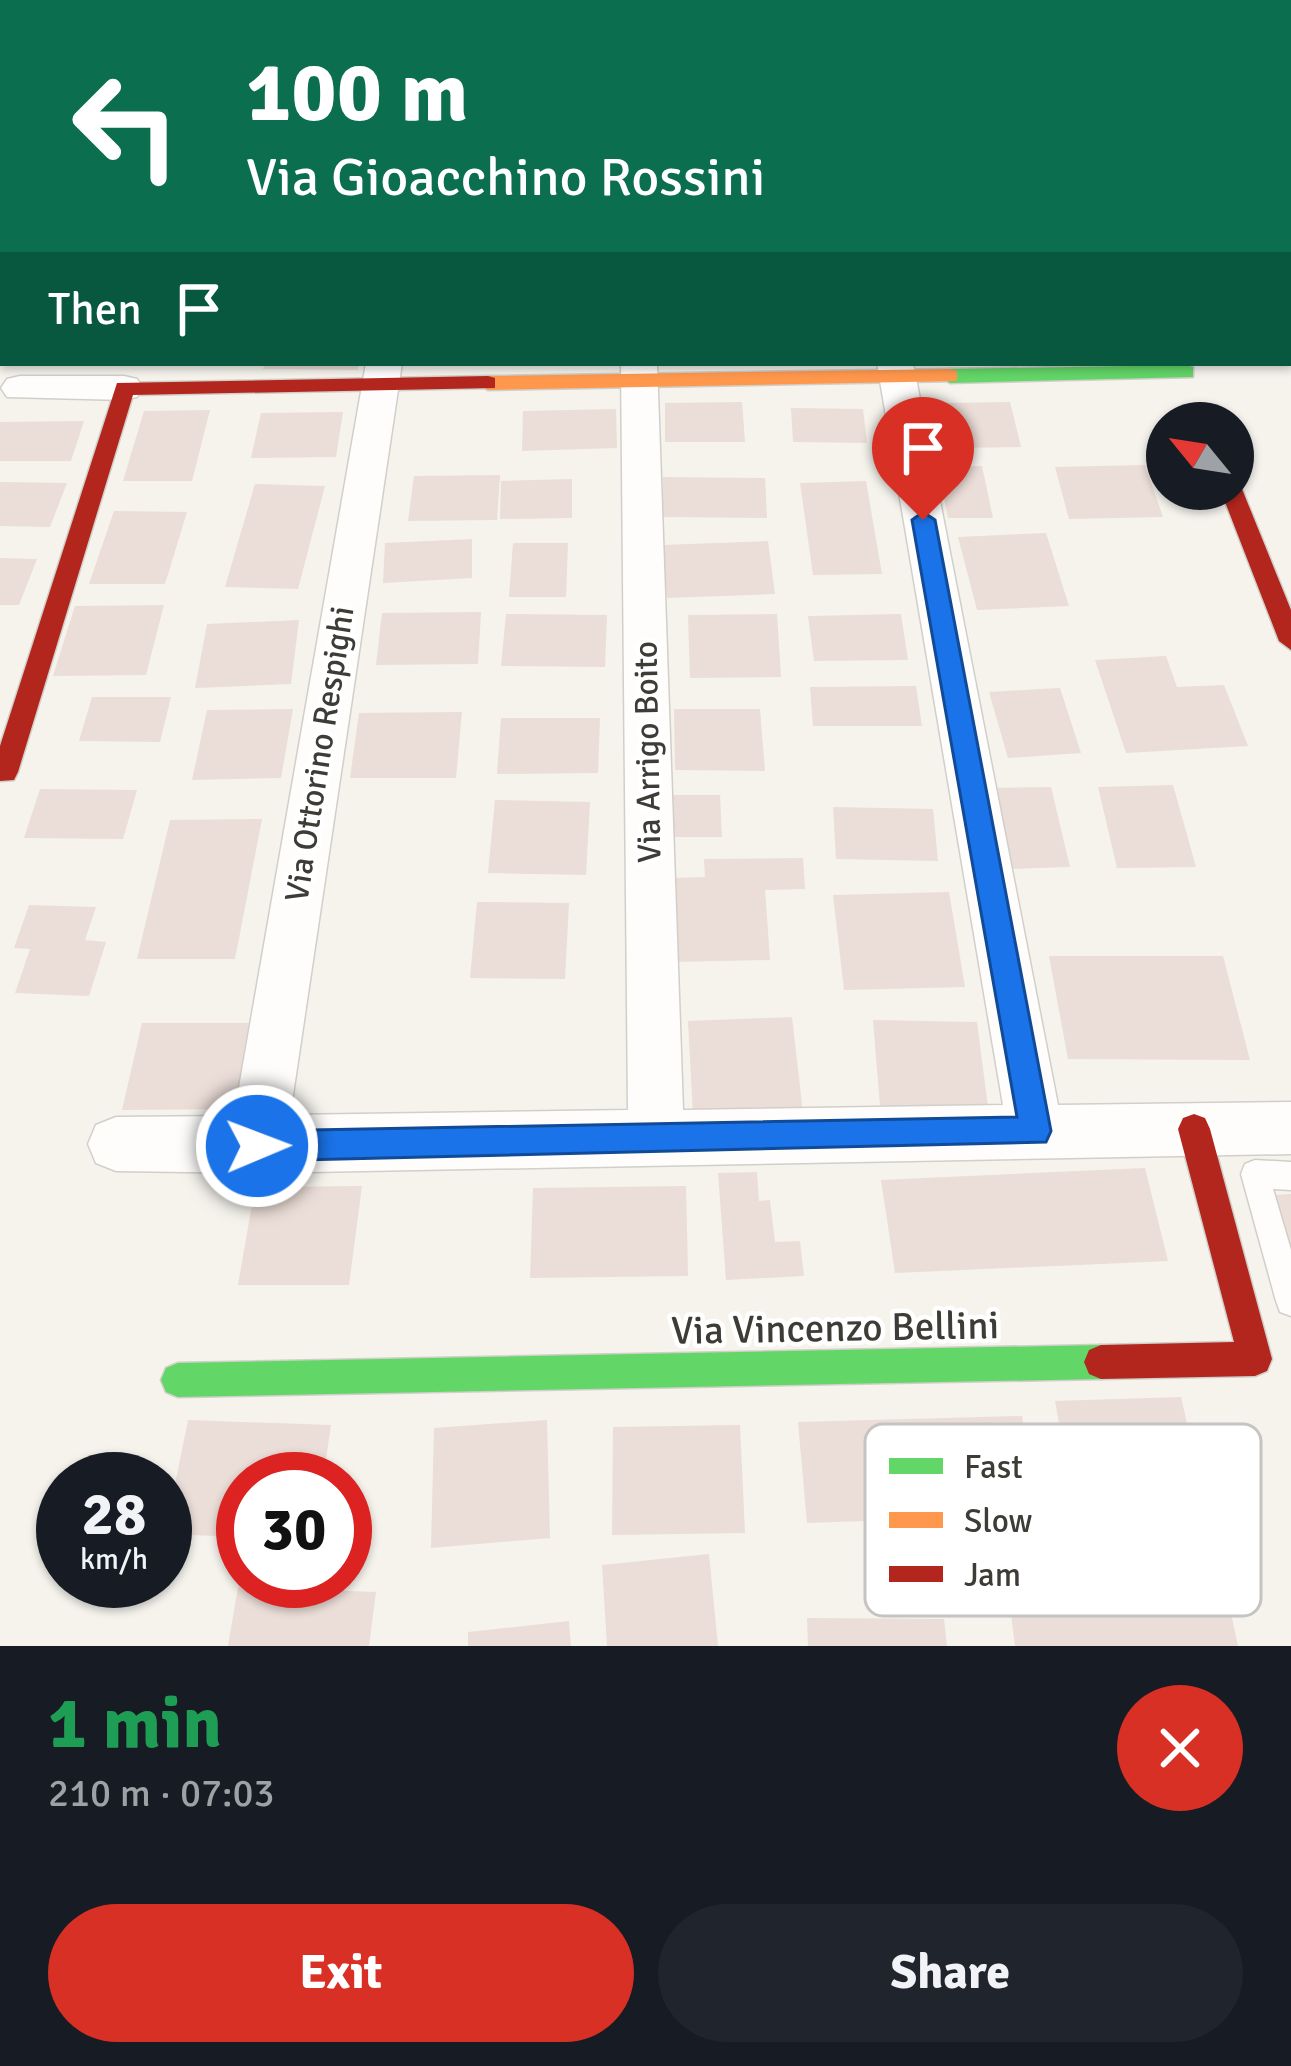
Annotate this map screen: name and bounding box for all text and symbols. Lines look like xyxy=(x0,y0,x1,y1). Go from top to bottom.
text: 100 m xyxy=(246,41,468,145)
icon: left xyxy=(48,48,204,204)
text: Via Gioacchino Rossini xyxy=(246,144,765,211)
icon: arrive xyxy=(166,276,232,342)
text: Then xyxy=(48,282,142,337)
pin xyxy=(872,397,974,520)
north arrow xyxy=(1146,402,1254,510)
map controls xyxy=(1146,402,1254,510)
icon: arrive xyxy=(890,415,956,481)
street label: Via Ottorino Respighi xyxy=(276,603,364,905)
street label: Via Arrigo Boito xyxy=(626,641,670,863)
position arrow xyxy=(194,1083,320,1209)
street label: Via Vincenzo Bellini xyxy=(671,1301,999,1355)
legend xyxy=(865,1424,1261,1616)
text: Fast xyxy=(964,1447,1023,1488)
speed limit sign: 30 xyxy=(216,1452,372,1608)
text: 28 xyxy=(82,1478,146,1552)
text: Slow xyxy=(964,1501,1033,1542)
text: km/h xyxy=(80,1541,148,1578)
text: Jam xyxy=(964,1555,1021,1596)
text: 1 min xyxy=(48,1679,222,1768)
button: close xyxy=(1117,1685,1243,1811)
text: 210 m · 07:03 xyxy=(48,1769,275,1817)
button: Exit xyxy=(48,1904,634,2042)
button: Share xyxy=(658,1904,1243,2042)

